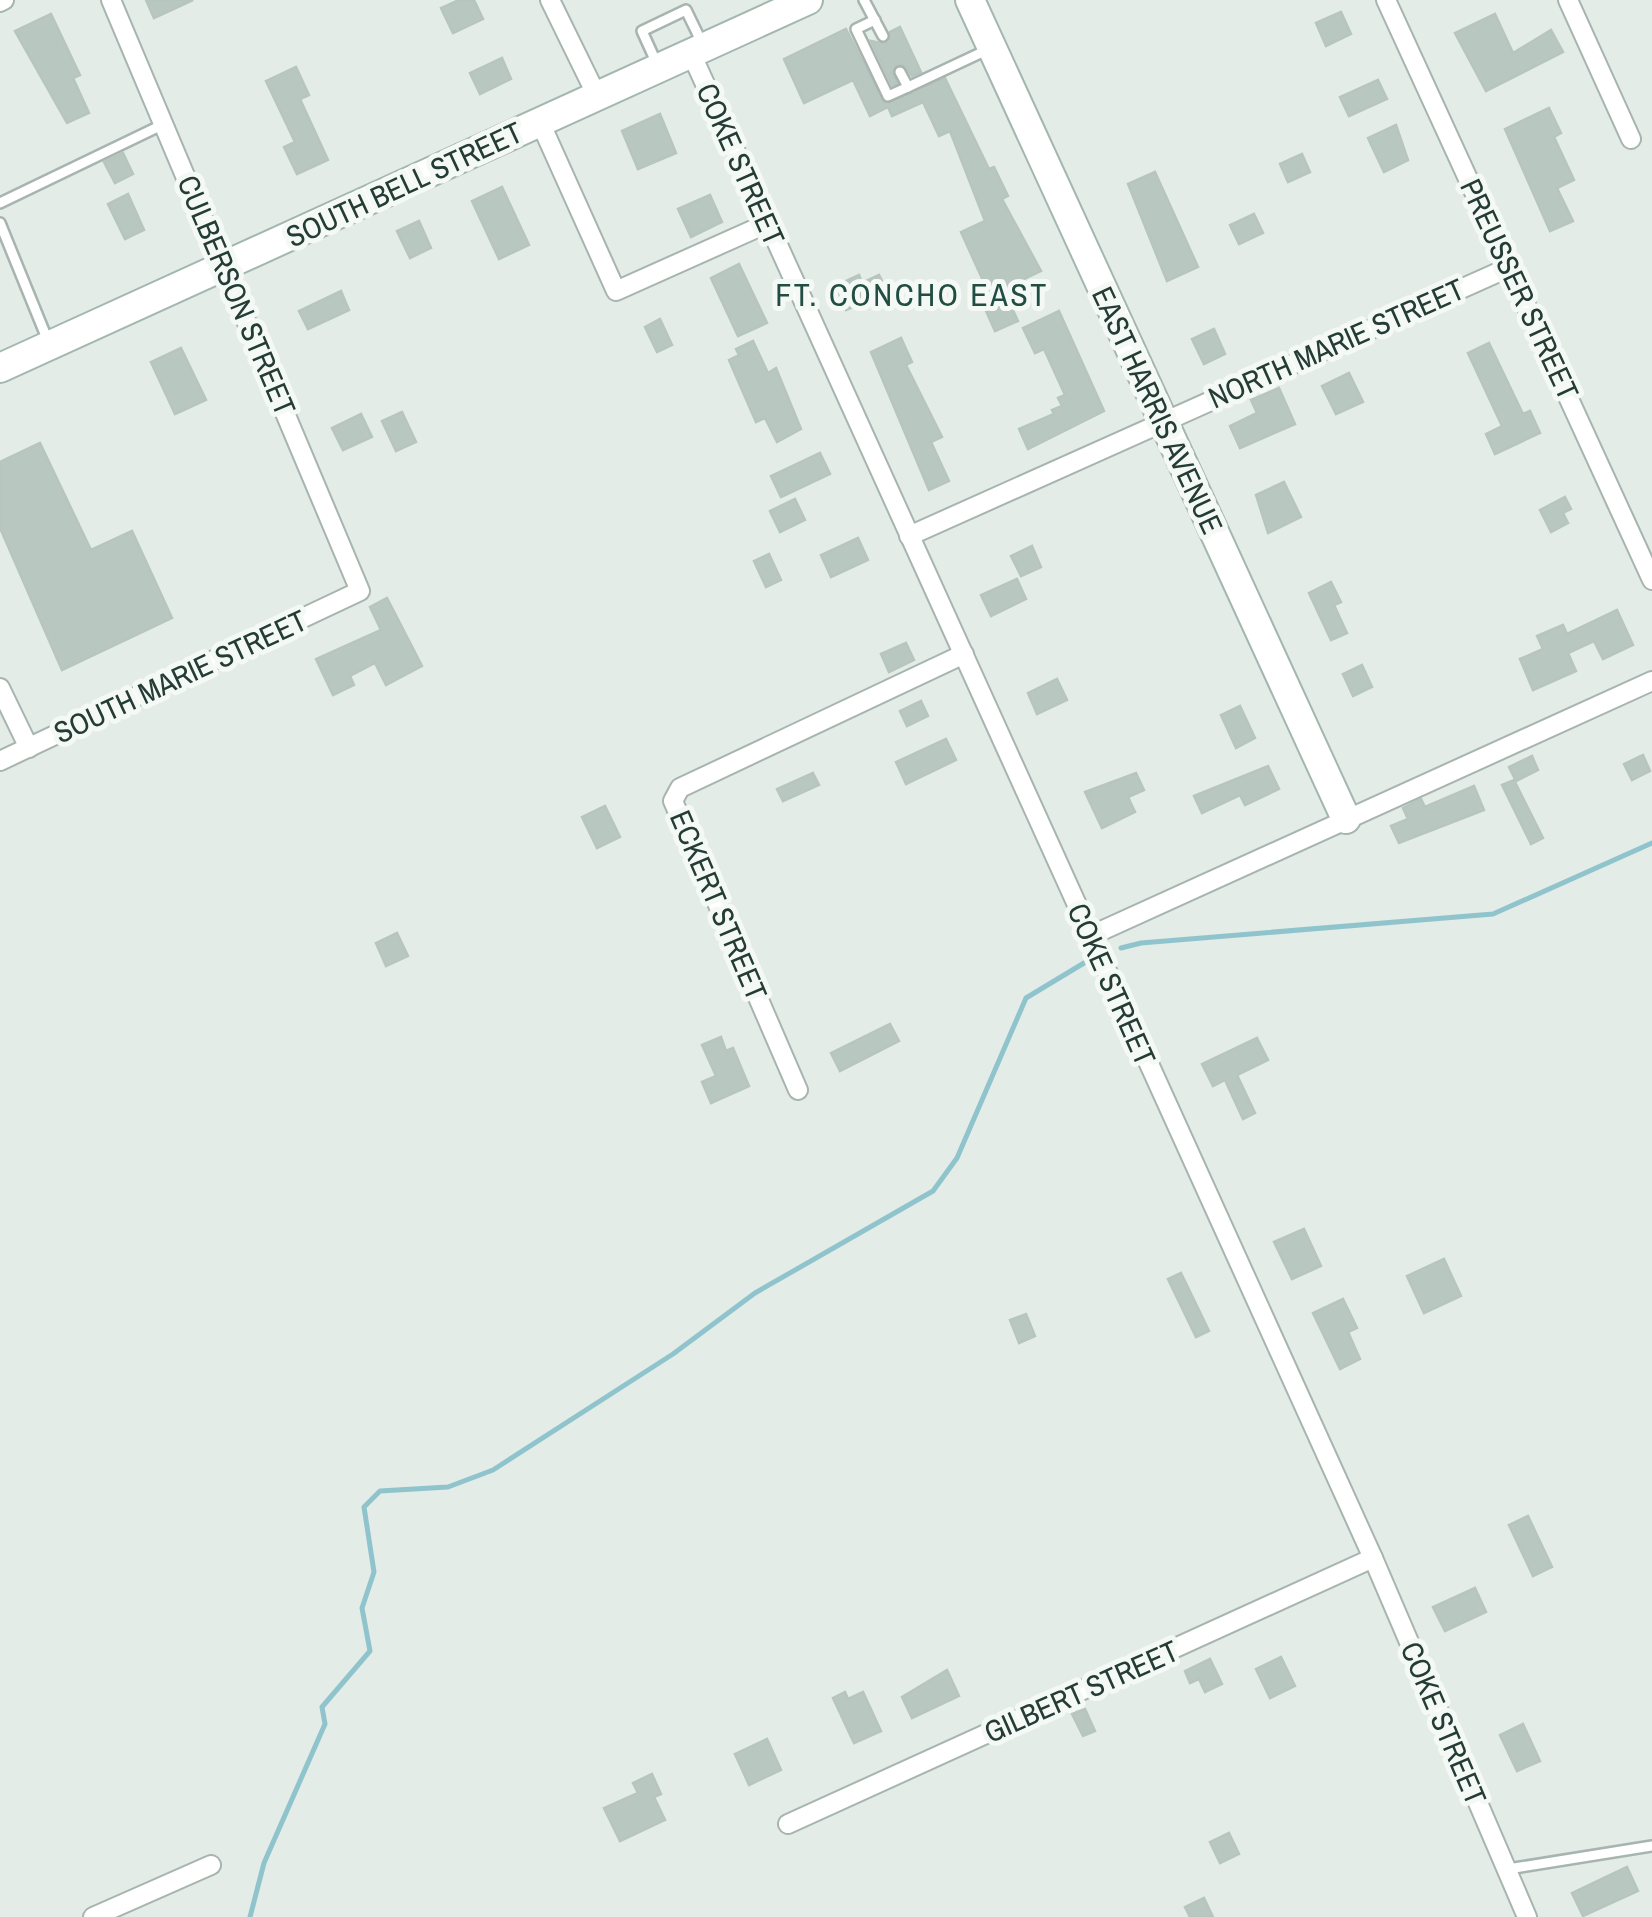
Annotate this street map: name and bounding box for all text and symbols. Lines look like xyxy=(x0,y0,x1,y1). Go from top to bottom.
street label: COKE STREET xyxy=(687,77,795,251)
street label: SOUTH BELL STREET xyxy=(279,112,529,256)
street label: CULBERSON STREET xyxy=(168,169,306,421)
street label: PREUSSER STREET xyxy=(1451,172,1589,406)
street label: NORTH MARIE STREET xyxy=(1202,269,1470,417)
district label: FT. CONCHO EAST xyxy=(775,273,1049,316)
street label: EAST HARRIS AVENUE xyxy=(1083,280,1233,540)
street label: SOUTH MARIE STREET xyxy=(47,600,313,752)
street label: ECKERT STREET xyxy=(661,804,777,1006)
street label: COKE STREET xyxy=(1058,897,1166,1071)
street label: GILBERT STREET xyxy=(978,1630,1184,1752)
street label: COKE STREET xyxy=(1392,1635,1496,1811)

